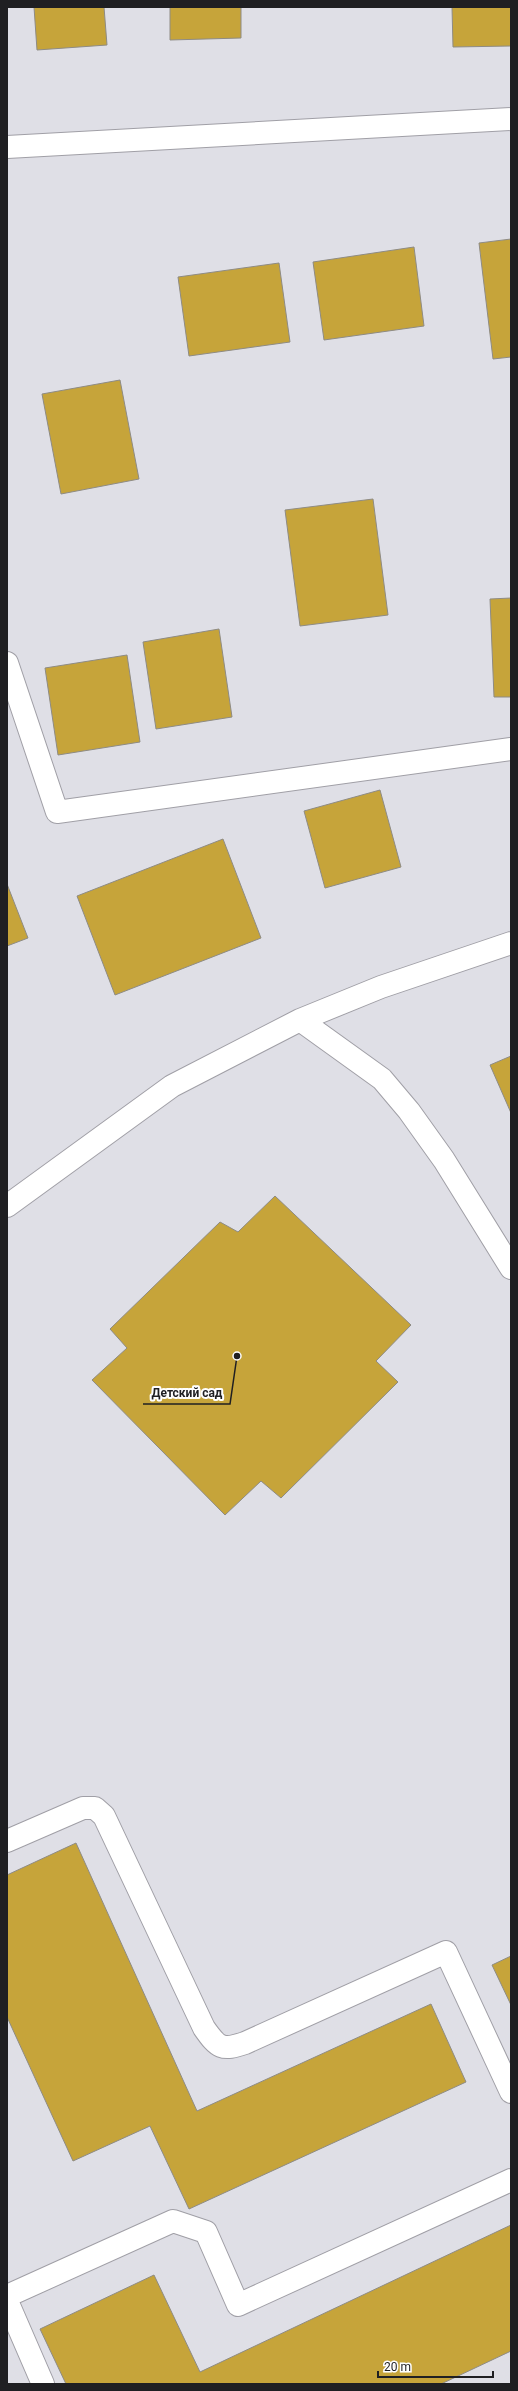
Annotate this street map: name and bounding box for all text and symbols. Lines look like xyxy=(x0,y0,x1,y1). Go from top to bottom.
callout: Детский сад xyxy=(143,1380,230,1404)
text: Детский сад xyxy=(152,1386,223,1400)
scale bar xyxy=(378,2353,493,2379)
text: 20 m xyxy=(384,2360,411,2374)

